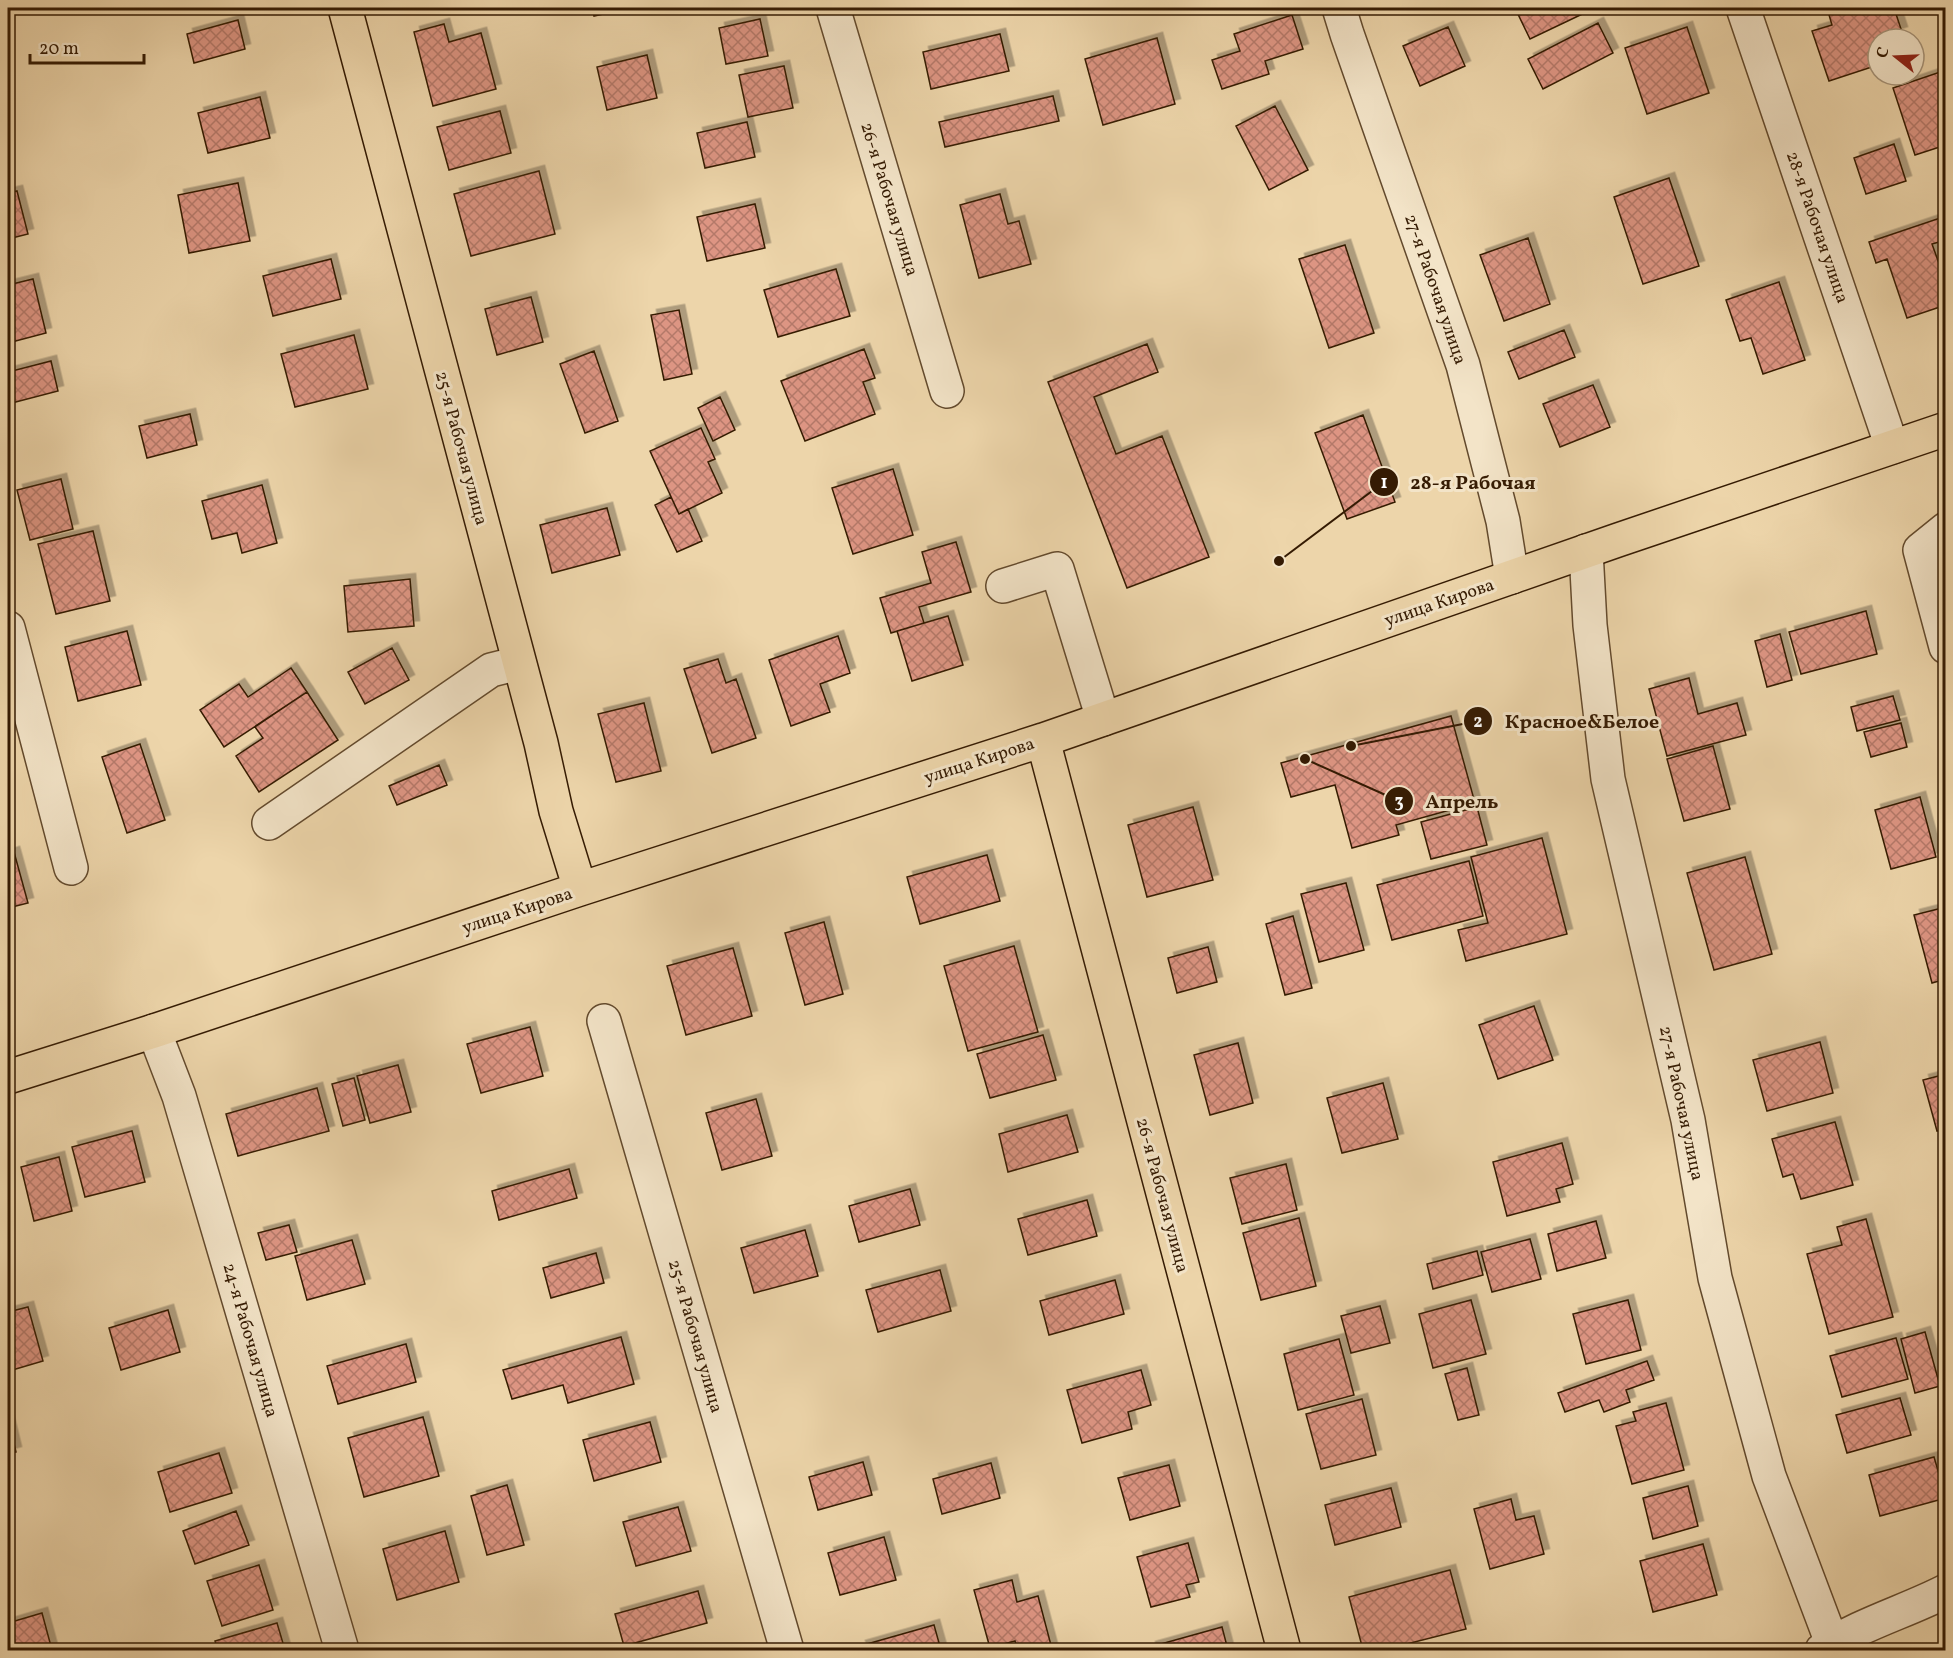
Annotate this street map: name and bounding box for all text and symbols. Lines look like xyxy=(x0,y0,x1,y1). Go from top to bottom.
scale bar xyxy=(30,27,144,65)
north arrow xyxy=(1866,27,1926,87)
text: 20 m xyxy=(39,37,79,62)
text: С xyxy=(1872,45,1896,61)
street label: 26-я Рабочая улица xyxy=(853,119,924,279)
street label: 28-я Рабочая улица xyxy=(1779,148,1854,307)
street label: 27-я Рабочая улица xyxy=(1397,211,1472,368)
street label: 25-я Рабочая улица xyxy=(428,369,493,528)
callout: 28-я Рабочая xyxy=(1369,463,1548,501)
text: 28-я Рабочая xyxy=(1410,470,1536,498)
text: 1 xyxy=(1380,471,1388,496)
street label: улица Кирова xyxy=(1381,573,1498,634)
callout: Красное&Белое xyxy=(1463,702,1671,740)
text: Красное&Белое xyxy=(1505,709,1659,737)
text: 2 xyxy=(1473,710,1483,735)
street label: улица Кирова xyxy=(921,732,1038,791)
callout: Апрель xyxy=(1384,782,1511,820)
text: Апрель xyxy=(1426,789,1498,817)
text: 3 xyxy=(1394,790,1404,815)
street label: улица Кирова xyxy=(459,882,576,941)
street label: 27-я Рабочая улица xyxy=(1652,1024,1709,1183)
street label: 26-я Рабочая улица xyxy=(1129,1115,1194,1276)
street label: 25-я Рабочая улица xyxy=(661,1257,728,1416)
street label: 24-я Рабочая улица xyxy=(216,1260,284,1420)

